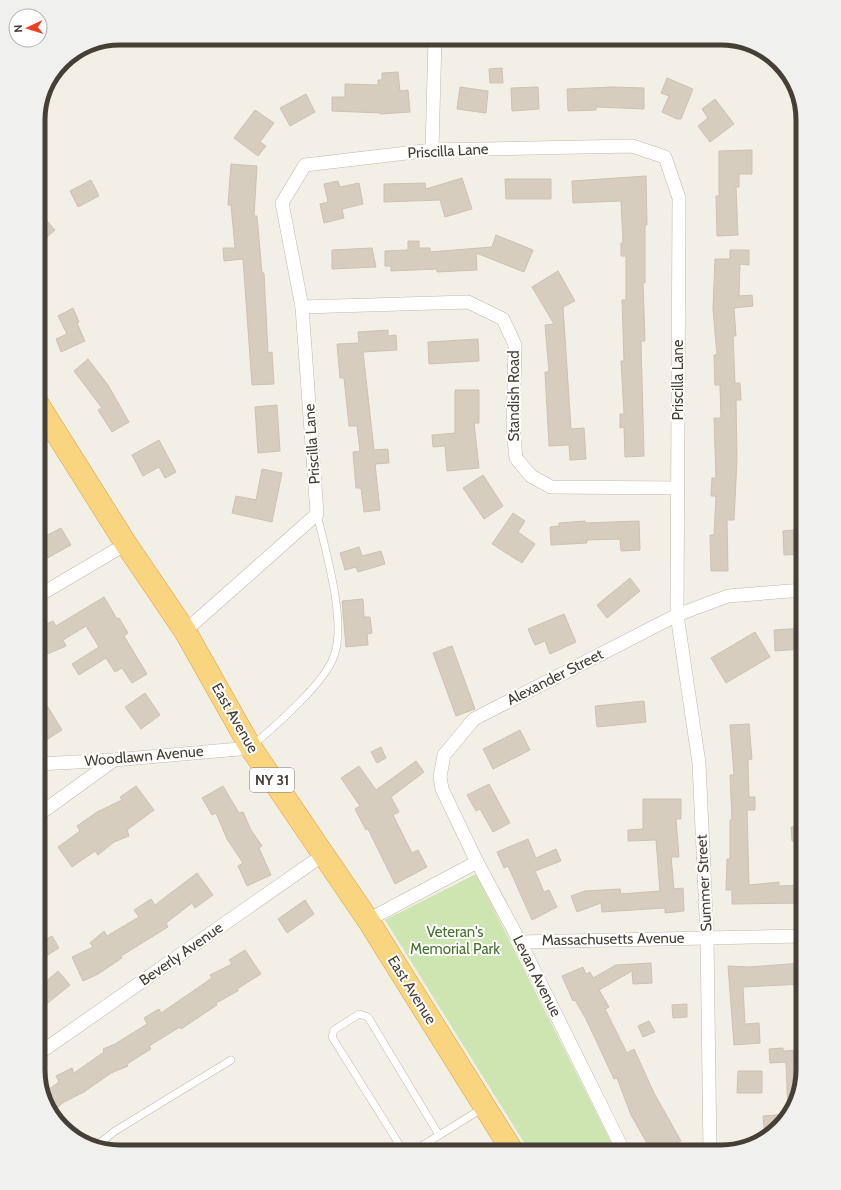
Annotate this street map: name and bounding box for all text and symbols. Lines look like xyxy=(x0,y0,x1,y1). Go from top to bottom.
north arrow xyxy=(8,8,48,48)
text: N xyxy=(11,24,25,33)
street label: Priscilla Lane xyxy=(407,140,489,162)
street label: Priscilla Lane xyxy=(669,339,687,421)
street label: Standish Road xyxy=(505,351,523,441)
street label: Priscilla Lane xyxy=(300,403,324,485)
street label: Alexander Street xyxy=(504,645,606,709)
street label: East Avenue xyxy=(208,680,262,756)
street label: Woodlawn Avenue xyxy=(84,742,204,770)
road number: NY 31 xyxy=(250,768,294,792)
street label: Summer Street xyxy=(692,834,716,932)
street label: Beverly Avenue xyxy=(136,918,227,990)
park label: Veteran's Memorial Park xyxy=(410,923,500,958)
street label: Massachusetts Avenue xyxy=(541,929,685,949)
street label: Levan Avenue xyxy=(509,932,565,1020)
street label: East Avenue xyxy=(384,952,440,1028)

